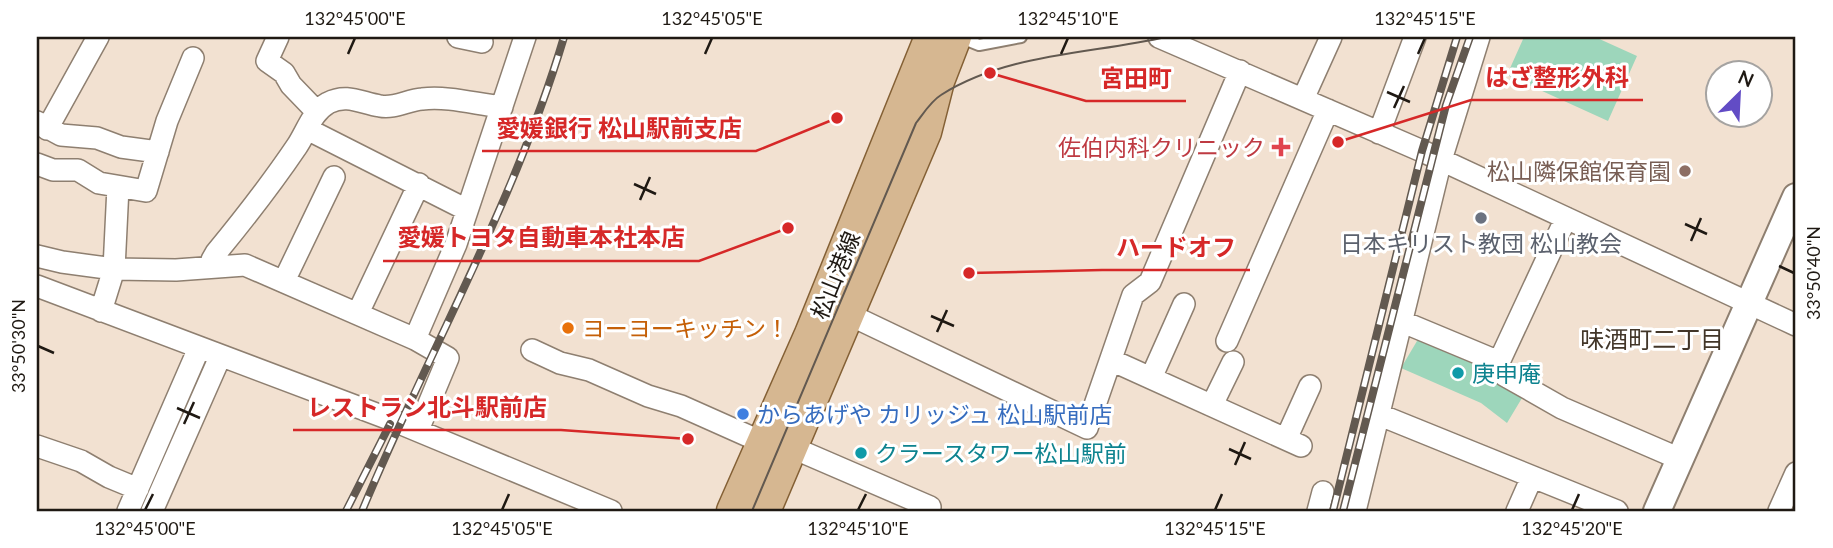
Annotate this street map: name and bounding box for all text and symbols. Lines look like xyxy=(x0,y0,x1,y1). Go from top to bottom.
text: 132°45'00"E xyxy=(304,7,406,29)
text: 132°45'05"E xyxy=(661,7,763,29)
text: 132°45'10"E xyxy=(1017,7,1119,29)
text: 132°45'15"E xyxy=(1374,7,1476,29)
callout: はざ整形外科 xyxy=(1471,55,1643,100)
callout: 宮田町 xyxy=(1086,56,1186,101)
north arrow xyxy=(1703,60,1773,130)
text: はざ整形外科 xyxy=(1485,62,1629,91)
text: 宮田町 xyxy=(1100,63,1172,92)
text: N xyxy=(1735,65,1757,91)
callout: 愛媛銀行 松山駅前支店 xyxy=(482,106,756,151)
text: 愛媛銀行 松山駅前支店 xyxy=(496,113,742,142)
place label: 佐伯内科クリニック xyxy=(1058,133,1265,161)
marker: 佐伯内科クリニック xyxy=(1271,137,1291,157)
place label: 松山隣保館保育園 xyxy=(1487,157,1671,185)
marker: 松山隣保館保育園 xyxy=(1677,163,1693,179)
marker: 日本キリスト教団 松山教会 xyxy=(1473,210,1489,226)
callout: 愛媛トヨタ自動車本社本店 xyxy=(383,216,699,261)
text: 愛媛トヨタ自動車本社本店 xyxy=(397,222,685,251)
callout: ハードオフ xyxy=(1102,225,1250,270)
text: 33°50'40"N xyxy=(1802,226,1824,320)
street label: 松山港線 xyxy=(805,227,865,323)
place label: 日本キリスト教団 松山教会 xyxy=(1340,229,1622,257)
text: ハードオフ xyxy=(1116,232,1236,261)
text: 33°50'30"N xyxy=(7,299,29,393)
place label: ヨーヨーキッチン！ xyxy=(582,314,789,342)
marker: ヨーヨーキッチン！ xyxy=(560,320,576,336)
district label: 味酒町二丁目 xyxy=(1580,324,1724,353)
place label: 庚申庵 xyxy=(1472,359,1541,387)
marker: 庚申庵 xyxy=(1450,365,1466,381)
callout: レストラン北斗駅前店 xyxy=(293,385,561,430)
text: レストラン北斗駅前店 xyxy=(307,392,547,421)
place label: からあげや カリッジュ 松山駅前店 xyxy=(757,400,1112,428)
marker: からあげや カリッジュ 松山駅前店 xyxy=(735,406,751,422)
place label: クラースタワー松山駅前 xyxy=(875,439,1127,467)
marker: クラースタワー松山駅前 xyxy=(853,445,869,461)
text: 132°45'00"E xyxy=(94,517,196,539)
text: 132°45'05"E xyxy=(451,517,553,539)
text: 132°45'10"E xyxy=(807,517,909,539)
text: 132°45'15"E xyxy=(1164,517,1266,539)
text: 132°45'20"E xyxy=(1521,517,1623,539)

